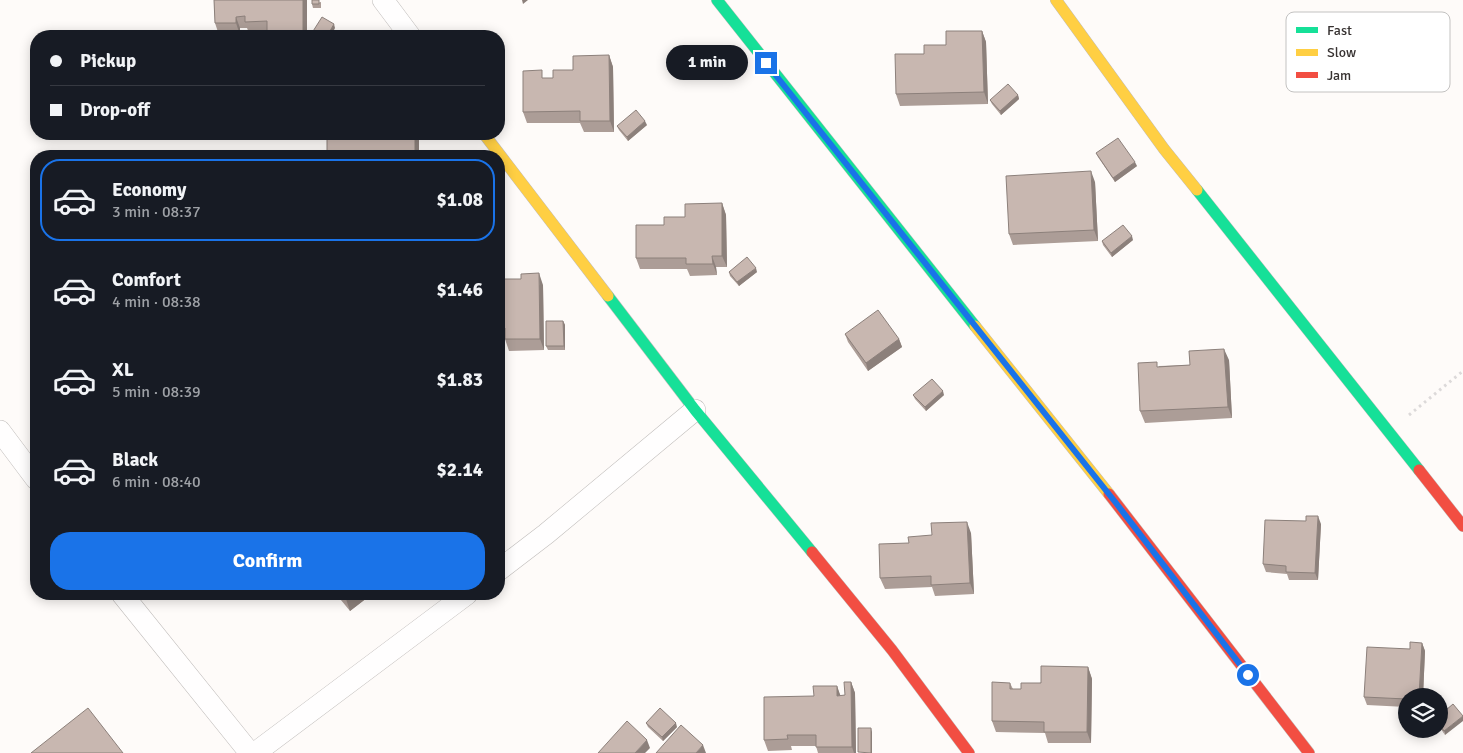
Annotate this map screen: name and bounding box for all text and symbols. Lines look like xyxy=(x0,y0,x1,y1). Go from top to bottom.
legend xyxy=(1286,12,1450,92)
text: Fast xyxy=(1327,22,1352,39)
text: Slow xyxy=(1327,44,1356,61)
callout: 1 min xyxy=(666,46,748,80)
text: Pickup xyxy=(80,49,136,73)
text: 1 min xyxy=(688,52,726,72)
route end xyxy=(755,52,777,74)
text: Jam xyxy=(1327,67,1351,84)
text: Drop-off xyxy=(80,98,150,122)
icon: car xyxy=(52,178,97,223)
text: Economy xyxy=(112,178,186,202)
text: $1.08 xyxy=(437,188,483,212)
text: 3 min · 08:37 xyxy=(112,202,201,222)
icon: car xyxy=(52,268,97,313)
text: Comfort xyxy=(112,268,181,292)
text: $1.46 xyxy=(437,278,483,302)
text: 4 min · 08:38 xyxy=(112,292,201,312)
icon: car xyxy=(52,358,97,403)
text: XL xyxy=(112,358,134,382)
text: $1.83 xyxy=(437,368,483,392)
text: 5 min · 08:39 xyxy=(112,382,201,402)
icon: car xyxy=(52,448,97,493)
text: Black xyxy=(112,448,158,472)
text: $2.14 xyxy=(437,458,483,482)
text: 6 min · 08:40 xyxy=(112,472,201,492)
button: Confirm xyxy=(50,532,485,590)
route start xyxy=(1237,664,1259,686)
map controls xyxy=(1398,688,1448,738)
button: layers xyxy=(1398,688,1448,738)

